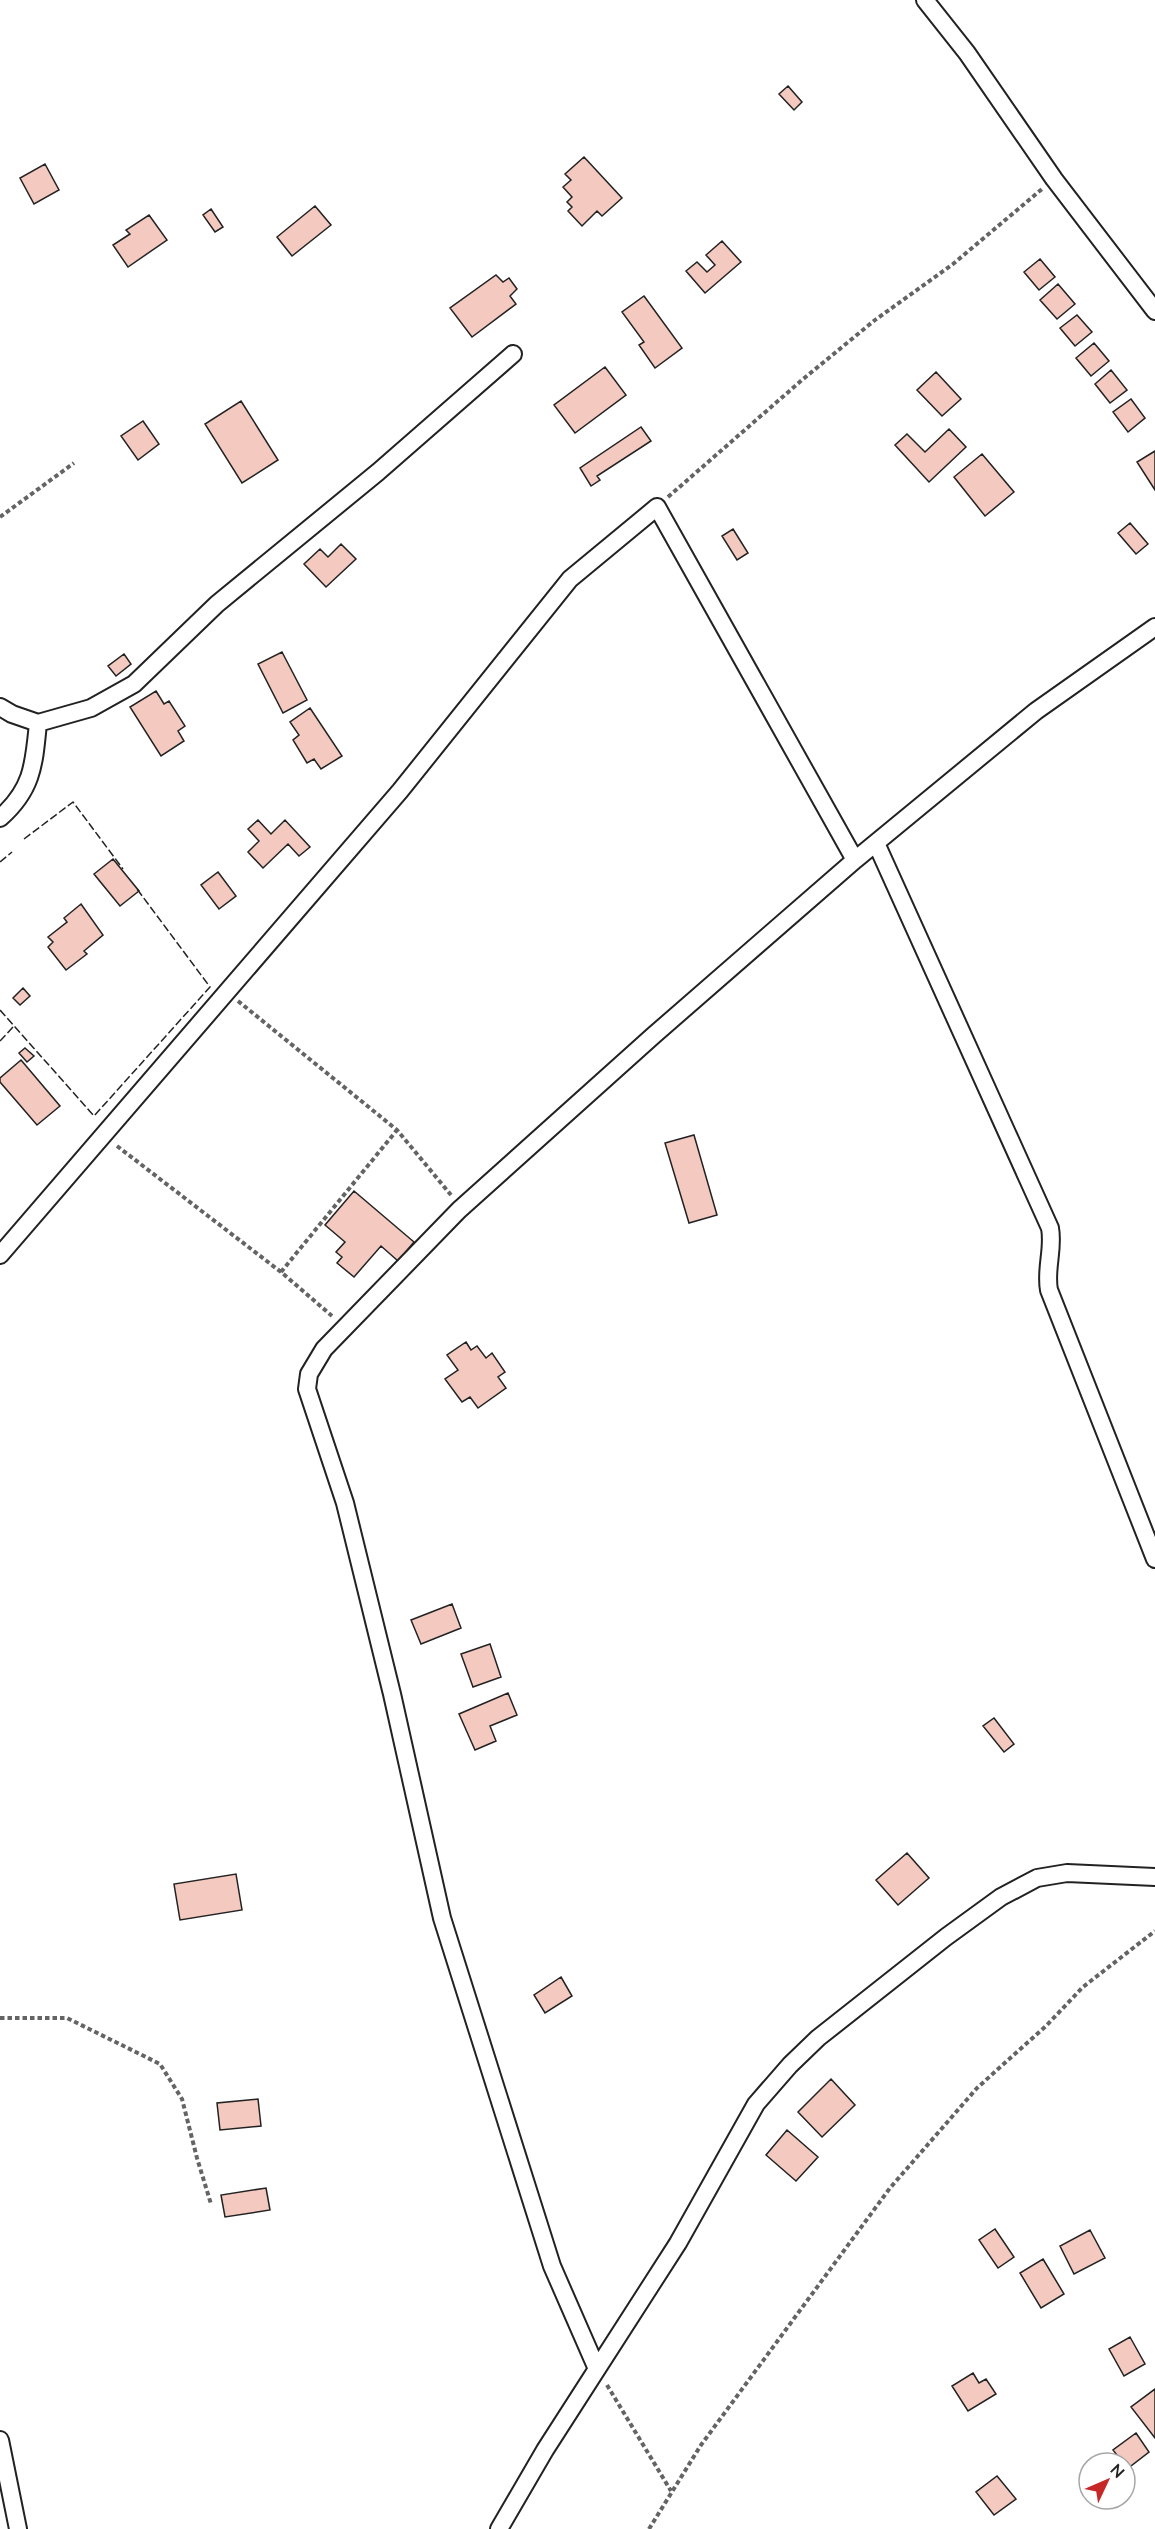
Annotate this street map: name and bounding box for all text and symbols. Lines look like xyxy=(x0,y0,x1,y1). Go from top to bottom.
north arrow xyxy=(1077,2451,1137,2511)
text: N xyxy=(1105,2459,1129,2483)

